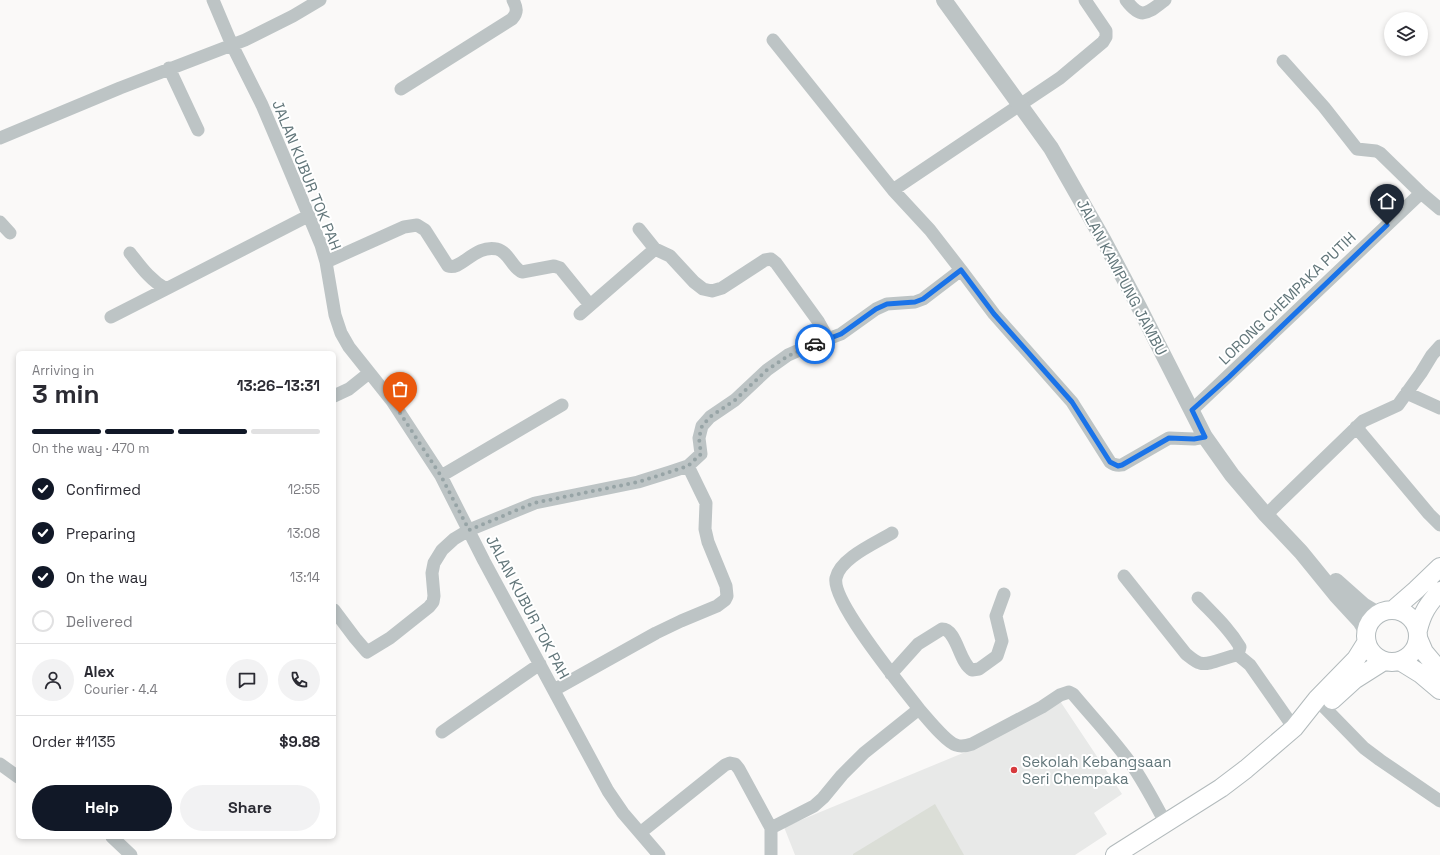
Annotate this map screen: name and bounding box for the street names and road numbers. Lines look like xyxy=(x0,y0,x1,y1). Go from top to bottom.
street label: JALAN KUBUR TOK PAH xyxy=(268,97,346,253)
street label: JALAN KAMPUNG JAMBU xyxy=(1073,196,1171,358)
street label: LORONG CHEMPAKA PUTIH xyxy=(1214,228,1360,368)
street label: JALAN KUBUR TOK PAH xyxy=(482,532,574,682)

